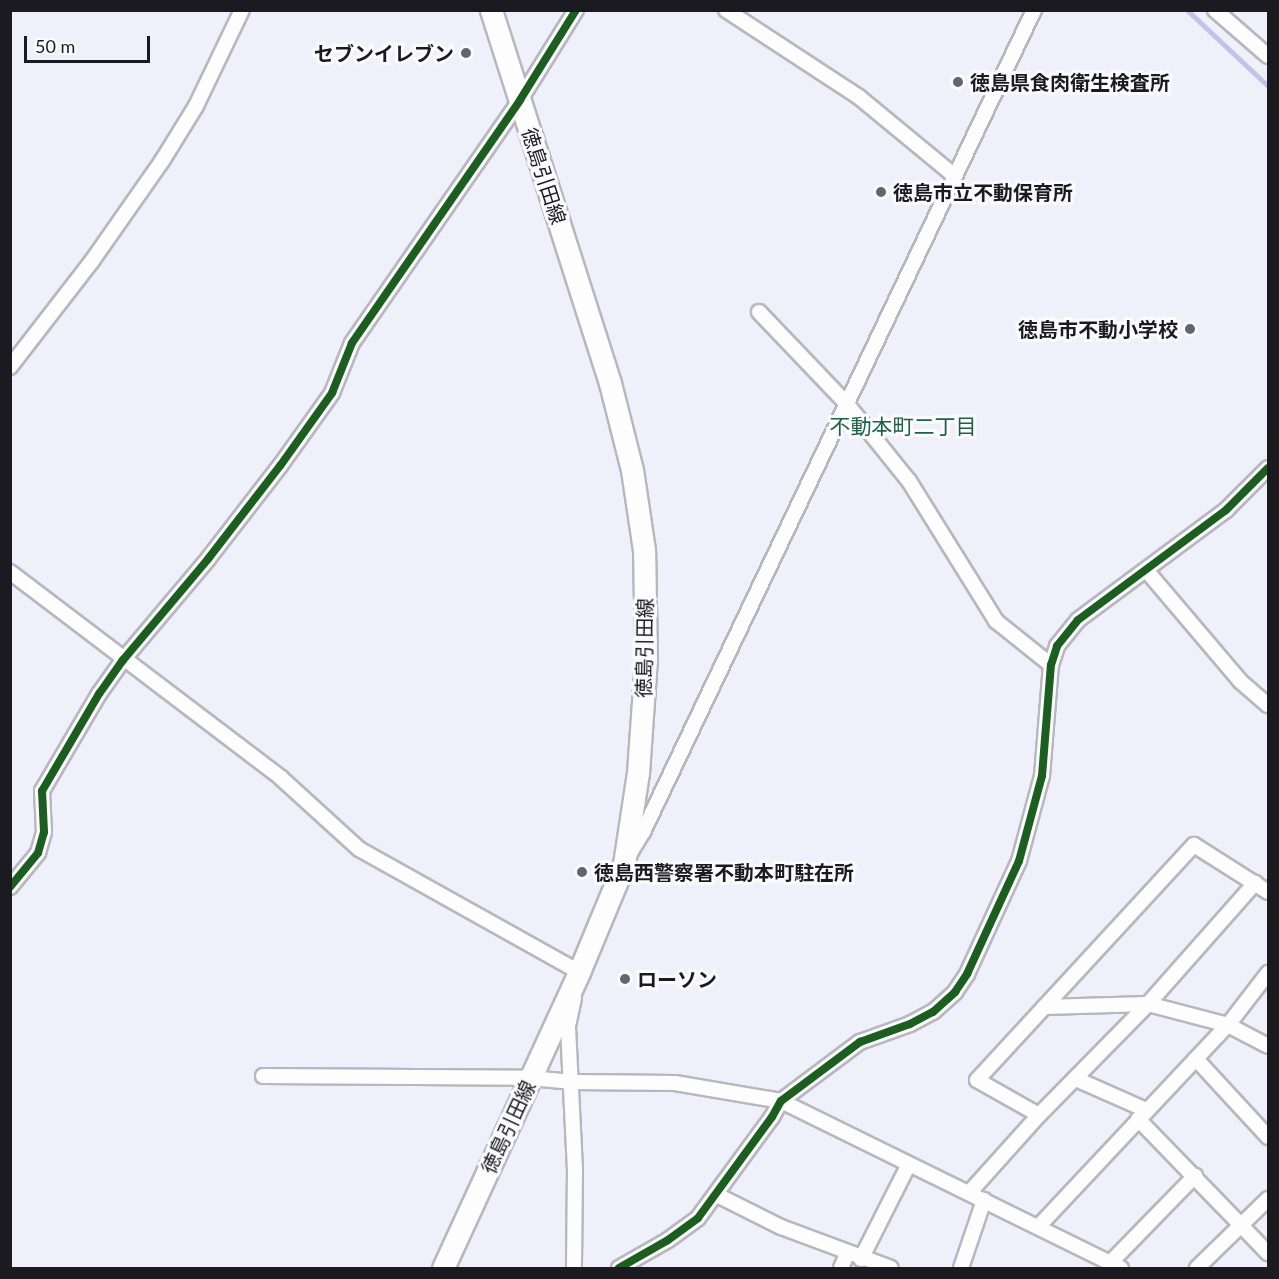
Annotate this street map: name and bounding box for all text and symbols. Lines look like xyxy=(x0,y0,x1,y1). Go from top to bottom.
scale bar xyxy=(27,24,153,62)
text: 50 m xyxy=(35,35,75,57)
place label: セブンイレブン xyxy=(314,41,454,65)
marker: セブンイレブン xyxy=(459,46,473,60)
place label: 徳島県食肉衛生検査所 xyxy=(970,70,1170,94)
marker: 徳島県食肉衛生検査所 xyxy=(951,75,965,89)
street label: 徳島引田線 xyxy=(517,125,571,227)
place label: 徳島市立不動保育所 xyxy=(893,180,1073,204)
marker: 徳島市立不動保育所 xyxy=(874,185,888,199)
place label: 徳島市不動小学校 xyxy=(1018,317,1178,341)
marker: 徳島市不動小学校 xyxy=(1183,322,1197,336)
district label: 不動本町二丁目 xyxy=(830,413,976,439)
street label: 徳島引田線 xyxy=(631,598,657,698)
place label: 徳島西警察署不動本町駐在所 xyxy=(594,860,854,884)
marker: 徳島西警察署不動本町駐在所 xyxy=(575,865,589,879)
place label: ローソン xyxy=(637,967,717,991)
marker: ローソン xyxy=(618,972,632,986)
street label: 徳島引田線 xyxy=(476,1077,540,1177)

